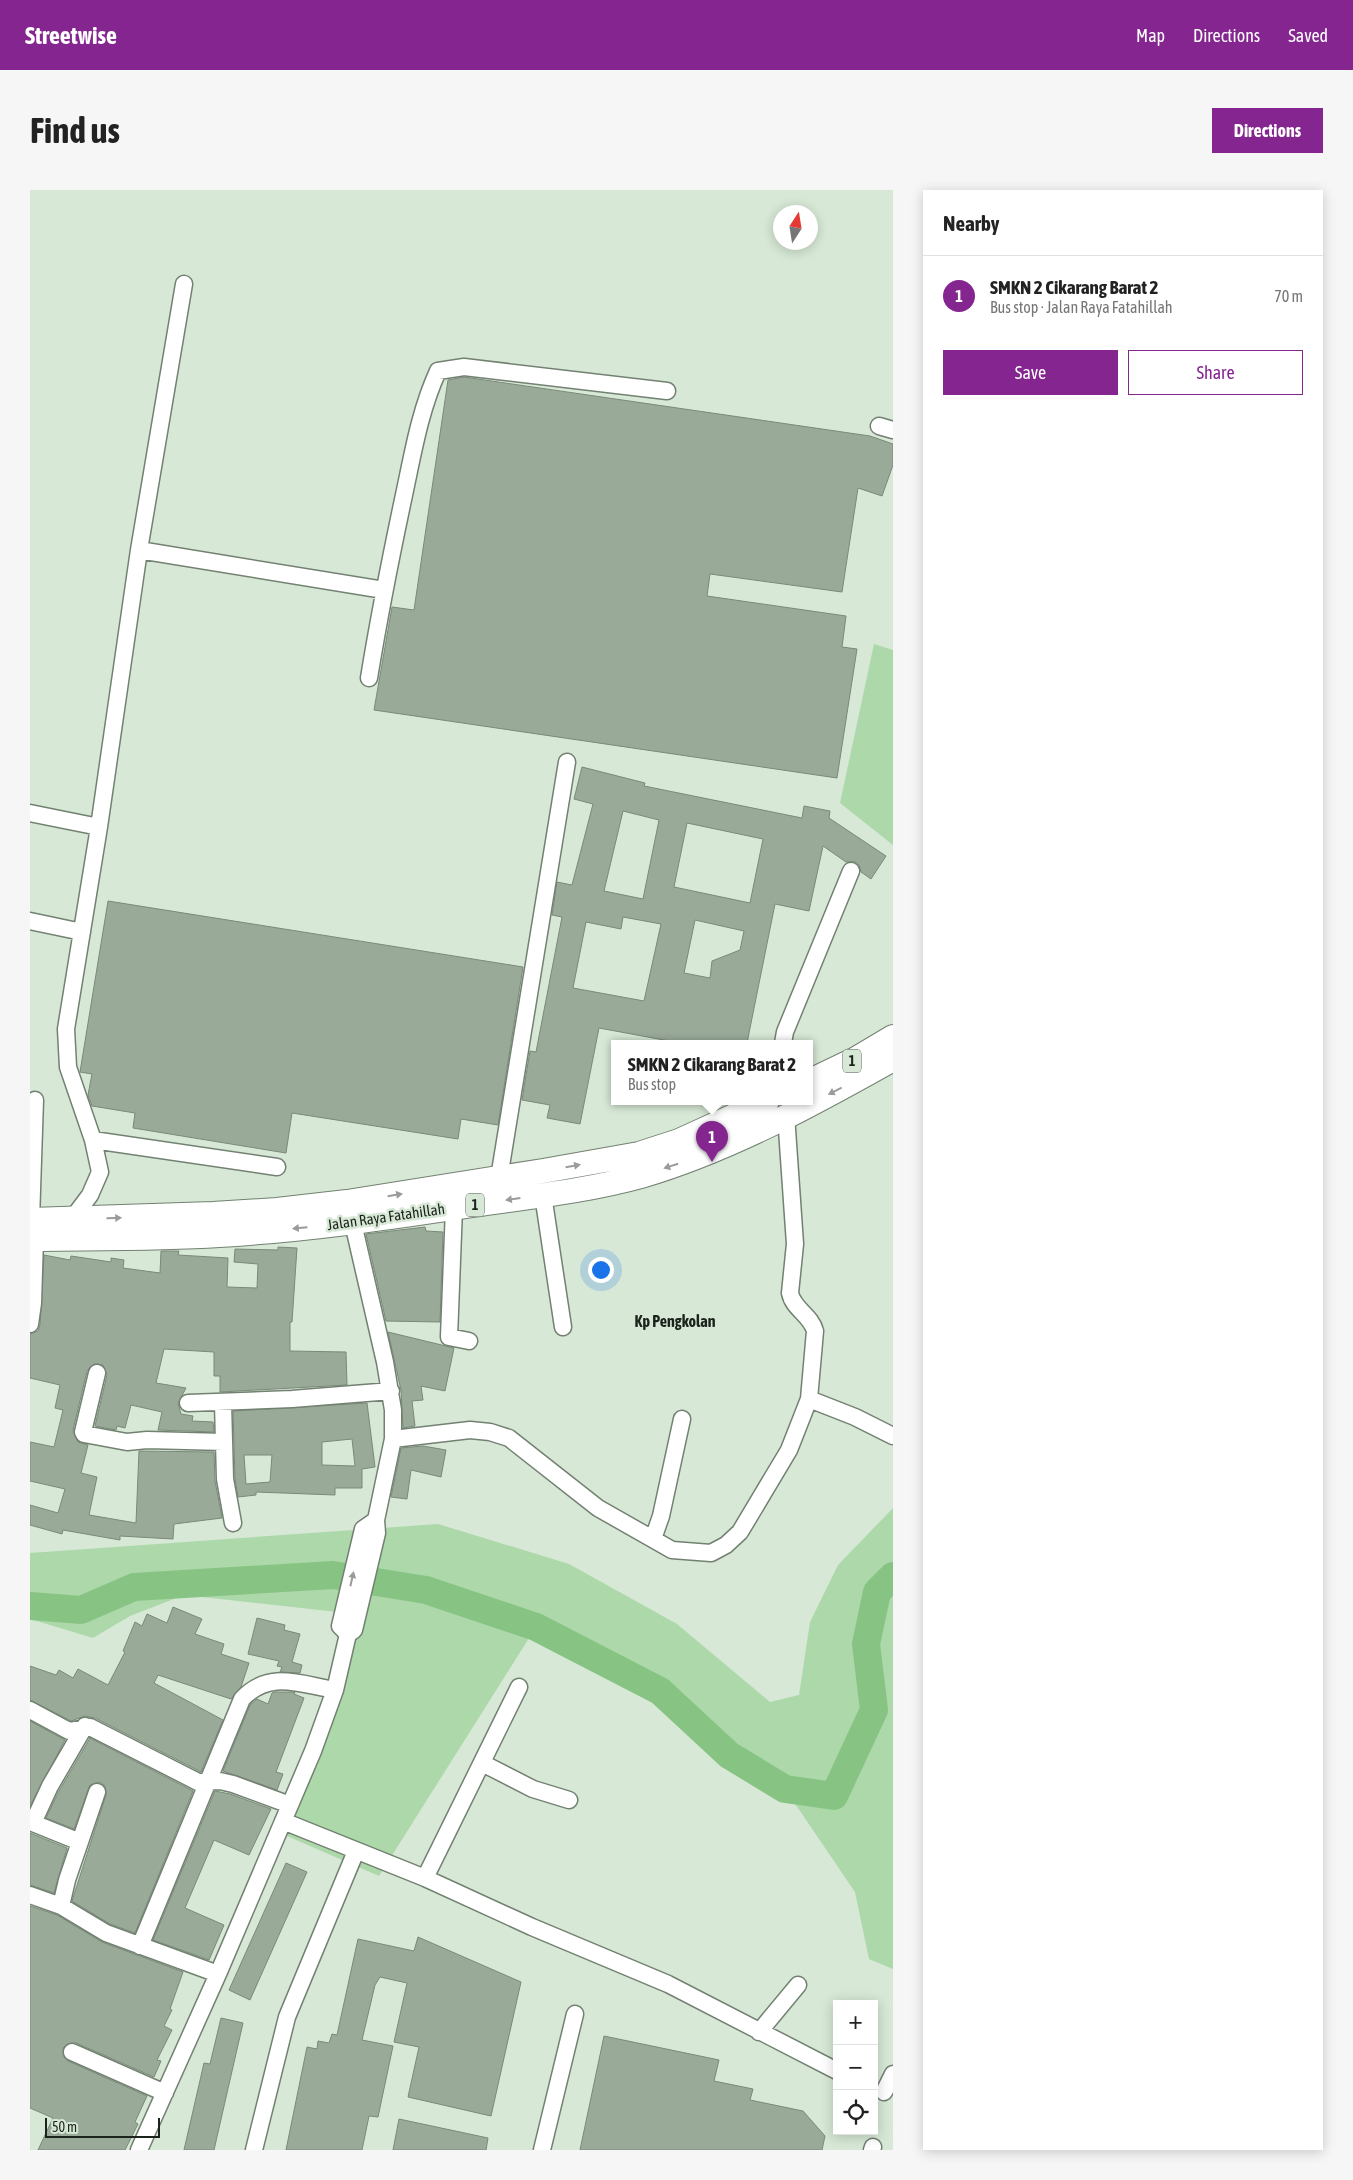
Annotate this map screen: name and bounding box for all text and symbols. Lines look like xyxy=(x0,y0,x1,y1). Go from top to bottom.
text: Streetwise xyxy=(25,22,117,49)
text: Map xyxy=(1136,25,1165,46)
text: Directions xyxy=(1193,25,1260,46)
text: Saved xyxy=(1288,25,1328,46)
button: Directions xyxy=(1212,108,1323,153)
text: Find us xyxy=(30,110,120,150)
north arrow xyxy=(773,205,818,250)
text: Nearby xyxy=(943,211,999,235)
text: SMKN 2 Cikarang Barat 2 xyxy=(990,276,1158,298)
text: 1 xyxy=(955,287,963,305)
text: 70 m xyxy=(1274,287,1303,305)
text: Bus stop · Jalan Raya Fatahillah xyxy=(990,298,1173,316)
button: Save xyxy=(943,350,1118,395)
button: Share xyxy=(1128,350,1303,395)
popup xyxy=(611,1040,813,1105)
road number: 1 xyxy=(843,1049,861,1072)
text: SMKN 2 Cikarang Barat 2 xyxy=(628,1053,796,1075)
text: Bus stop xyxy=(628,1075,676,1093)
one-way arrow xyxy=(828,1087,842,1095)
pin: 1 xyxy=(696,1121,728,1162)
one-way arrow xyxy=(565,1161,581,1169)
one-way arrow xyxy=(664,1162,679,1170)
one-way arrow xyxy=(387,1190,403,1198)
road number: 1 xyxy=(466,1194,484,1216)
one-way arrow xyxy=(504,1195,520,1203)
street label: Jalan Raya Fatahillah xyxy=(326,1200,446,1233)
one-way arrow xyxy=(106,1213,122,1221)
one-way arrow xyxy=(291,1224,307,1232)
your location xyxy=(588,1257,614,1283)
district label: Kp Pengkolan xyxy=(635,1312,716,1330)
one-way arrow xyxy=(348,1571,356,1587)
map controls xyxy=(833,2000,878,2135)
button: + xyxy=(833,2000,878,2045)
button: − xyxy=(833,2045,878,2090)
button: locate xyxy=(833,2090,878,2135)
scale bar xyxy=(45,2115,160,2138)
text: 50 m xyxy=(52,2119,77,2135)

